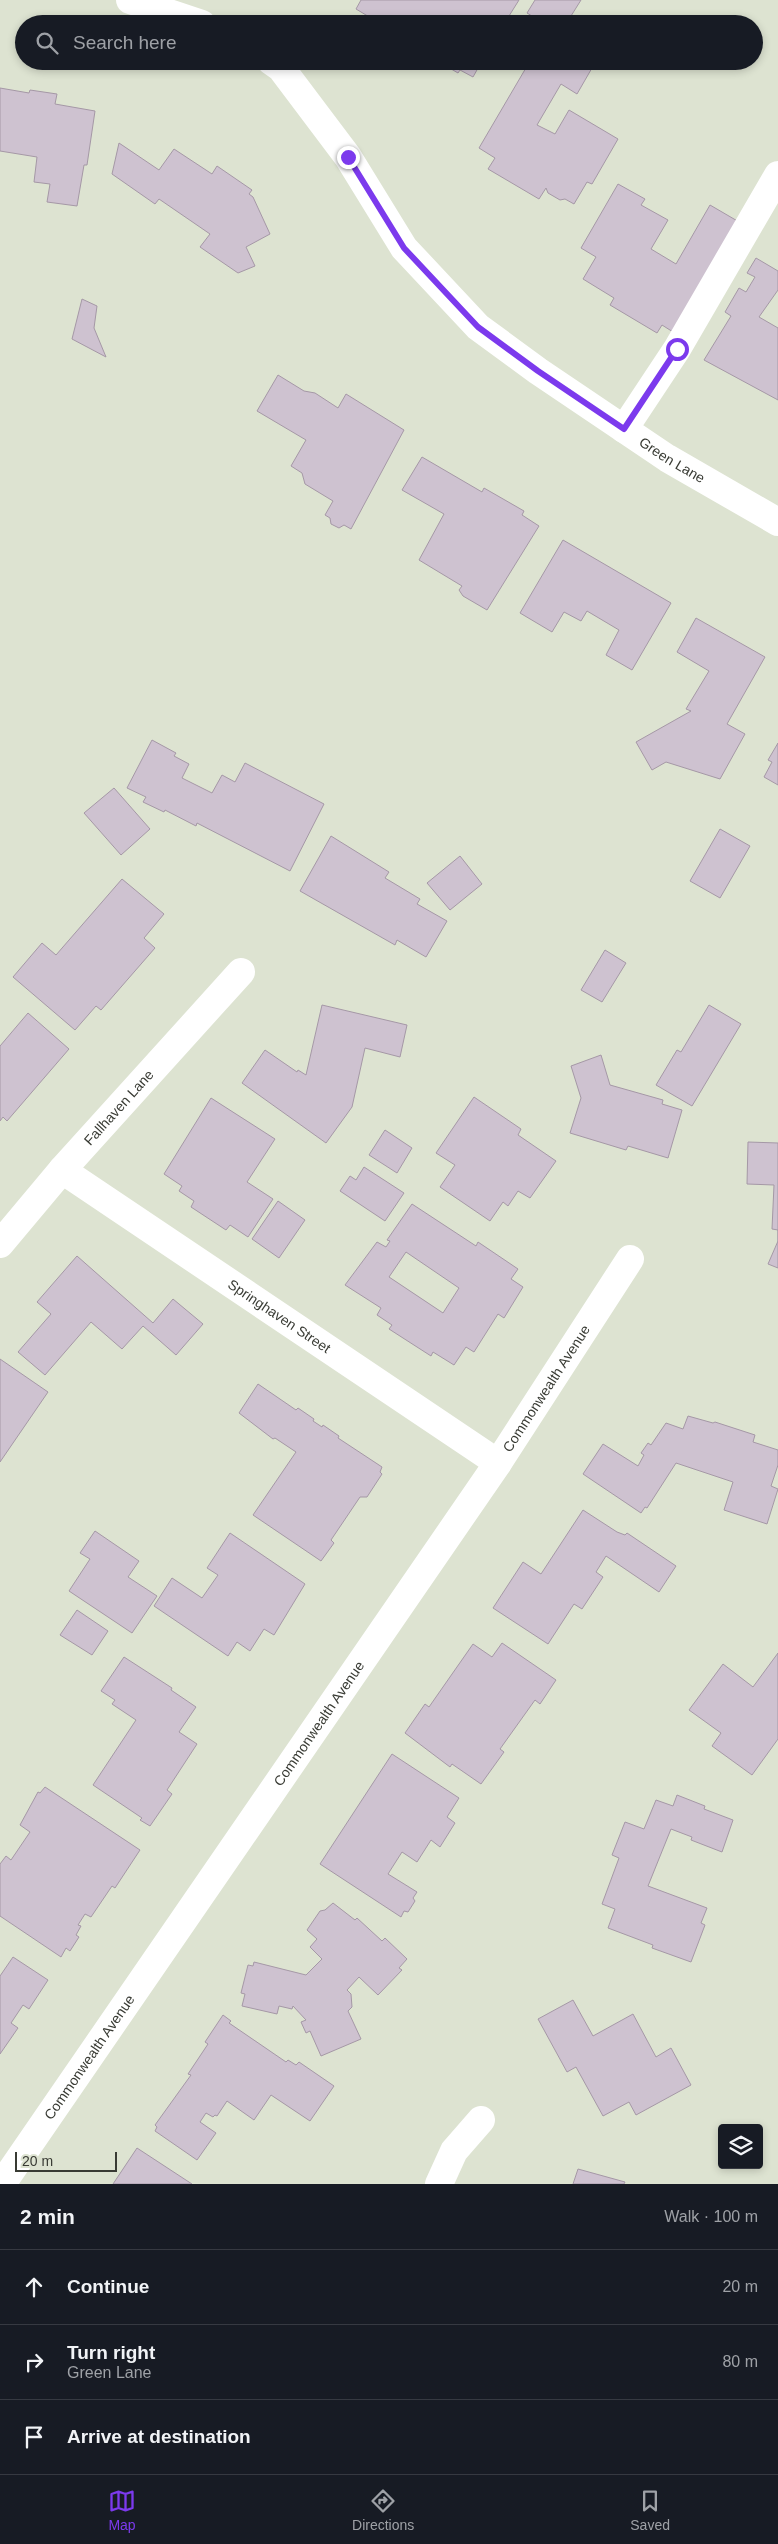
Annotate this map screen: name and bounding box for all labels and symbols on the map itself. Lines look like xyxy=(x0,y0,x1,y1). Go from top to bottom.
route end xyxy=(337,146,360,169)
route start xyxy=(666,338,689,361)
street label: Green Lane xyxy=(636,434,708,486)
street label: Fallhaven Lane xyxy=(81,1066,157,1148)
street label: Springhaven Street xyxy=(225,1276,334,1356)
street label: Commonwealth Avenue xyxy=(499,1322,593,1455)
street label: Commonwealth Avenue xyxy=(270,1658,367,1789)
street label: Commonwealth Avenue xyxy=(41,1992,138,2123)
scale bar xyxy=(15,2149,118,2172)

